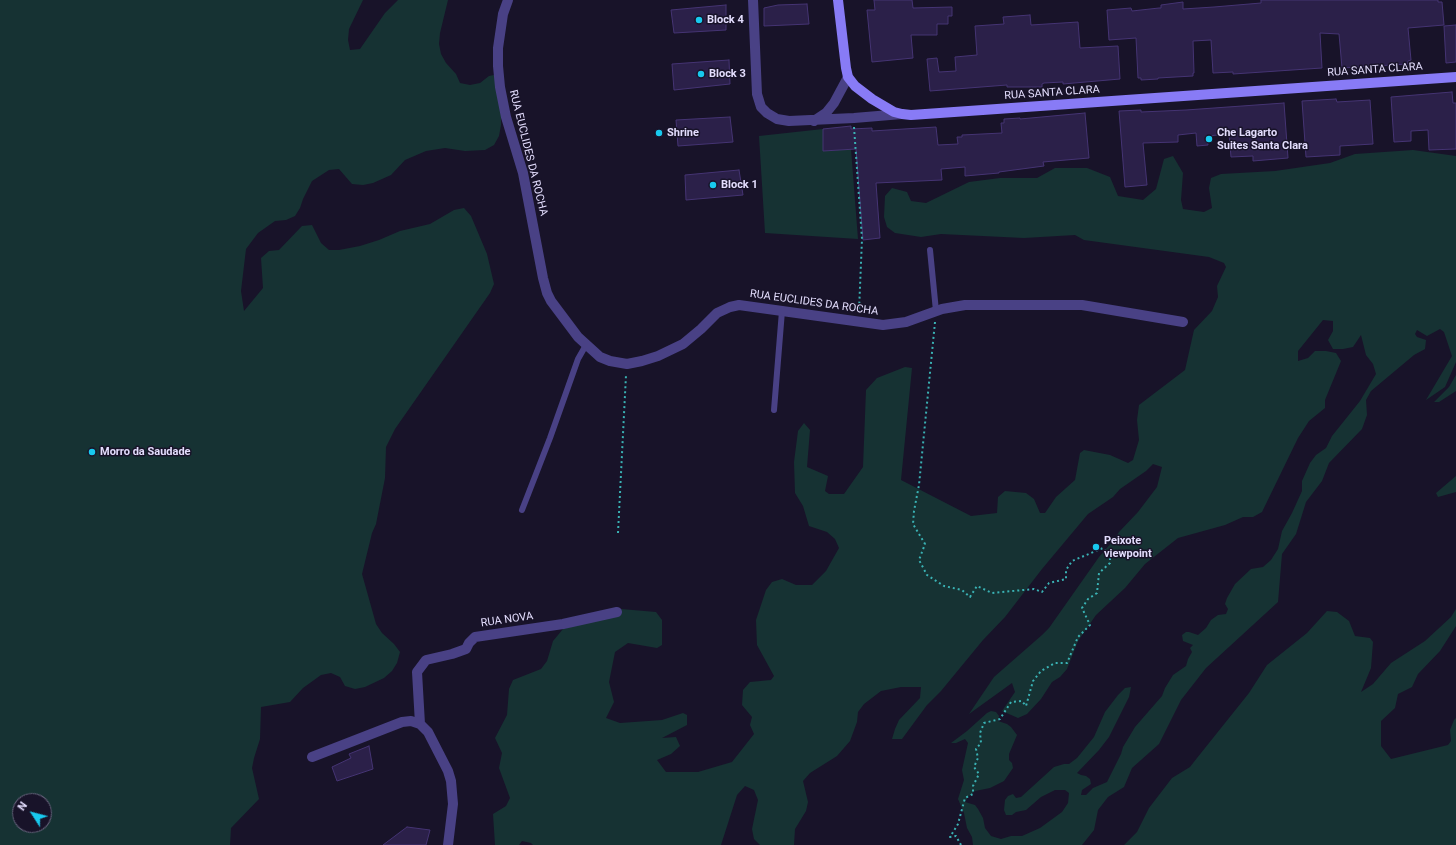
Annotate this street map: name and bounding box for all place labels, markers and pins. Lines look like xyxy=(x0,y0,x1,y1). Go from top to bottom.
place label: Block 4 xyxy=(707,13,744,27)
marker: Block 4 xyxy=(694,15,704,25)
place label: Block 3 xyxy=(709,67,746,81)
marker: Block 3 xyxy=(696,69,706,79)
place label: Shrine xyxy=(667,126,699,140)
place label: Che Lagarto Suites Santa Clara xyxy=(1217,126,1308,152)
marker: Shrine xyxy=(654,128,664,138)
marker: Che Lagarto Suites Santa Clara xyxy=(1204,134,1214,144)
place label: Block 1 xyxy=(721,178,758,192)
marker: Block 1 xyxy=(708,180,718,190)
place label: Morro da Saudade xyxy=(100,445,191,459)
marker: Morro da Saudade xyxy=(87,447,97,457)
place label: Peixote viewpoint xyxy=(1104,534,1152,560)
marker: Peixote viewpoint xyxy=(1091,542,1101,552)

